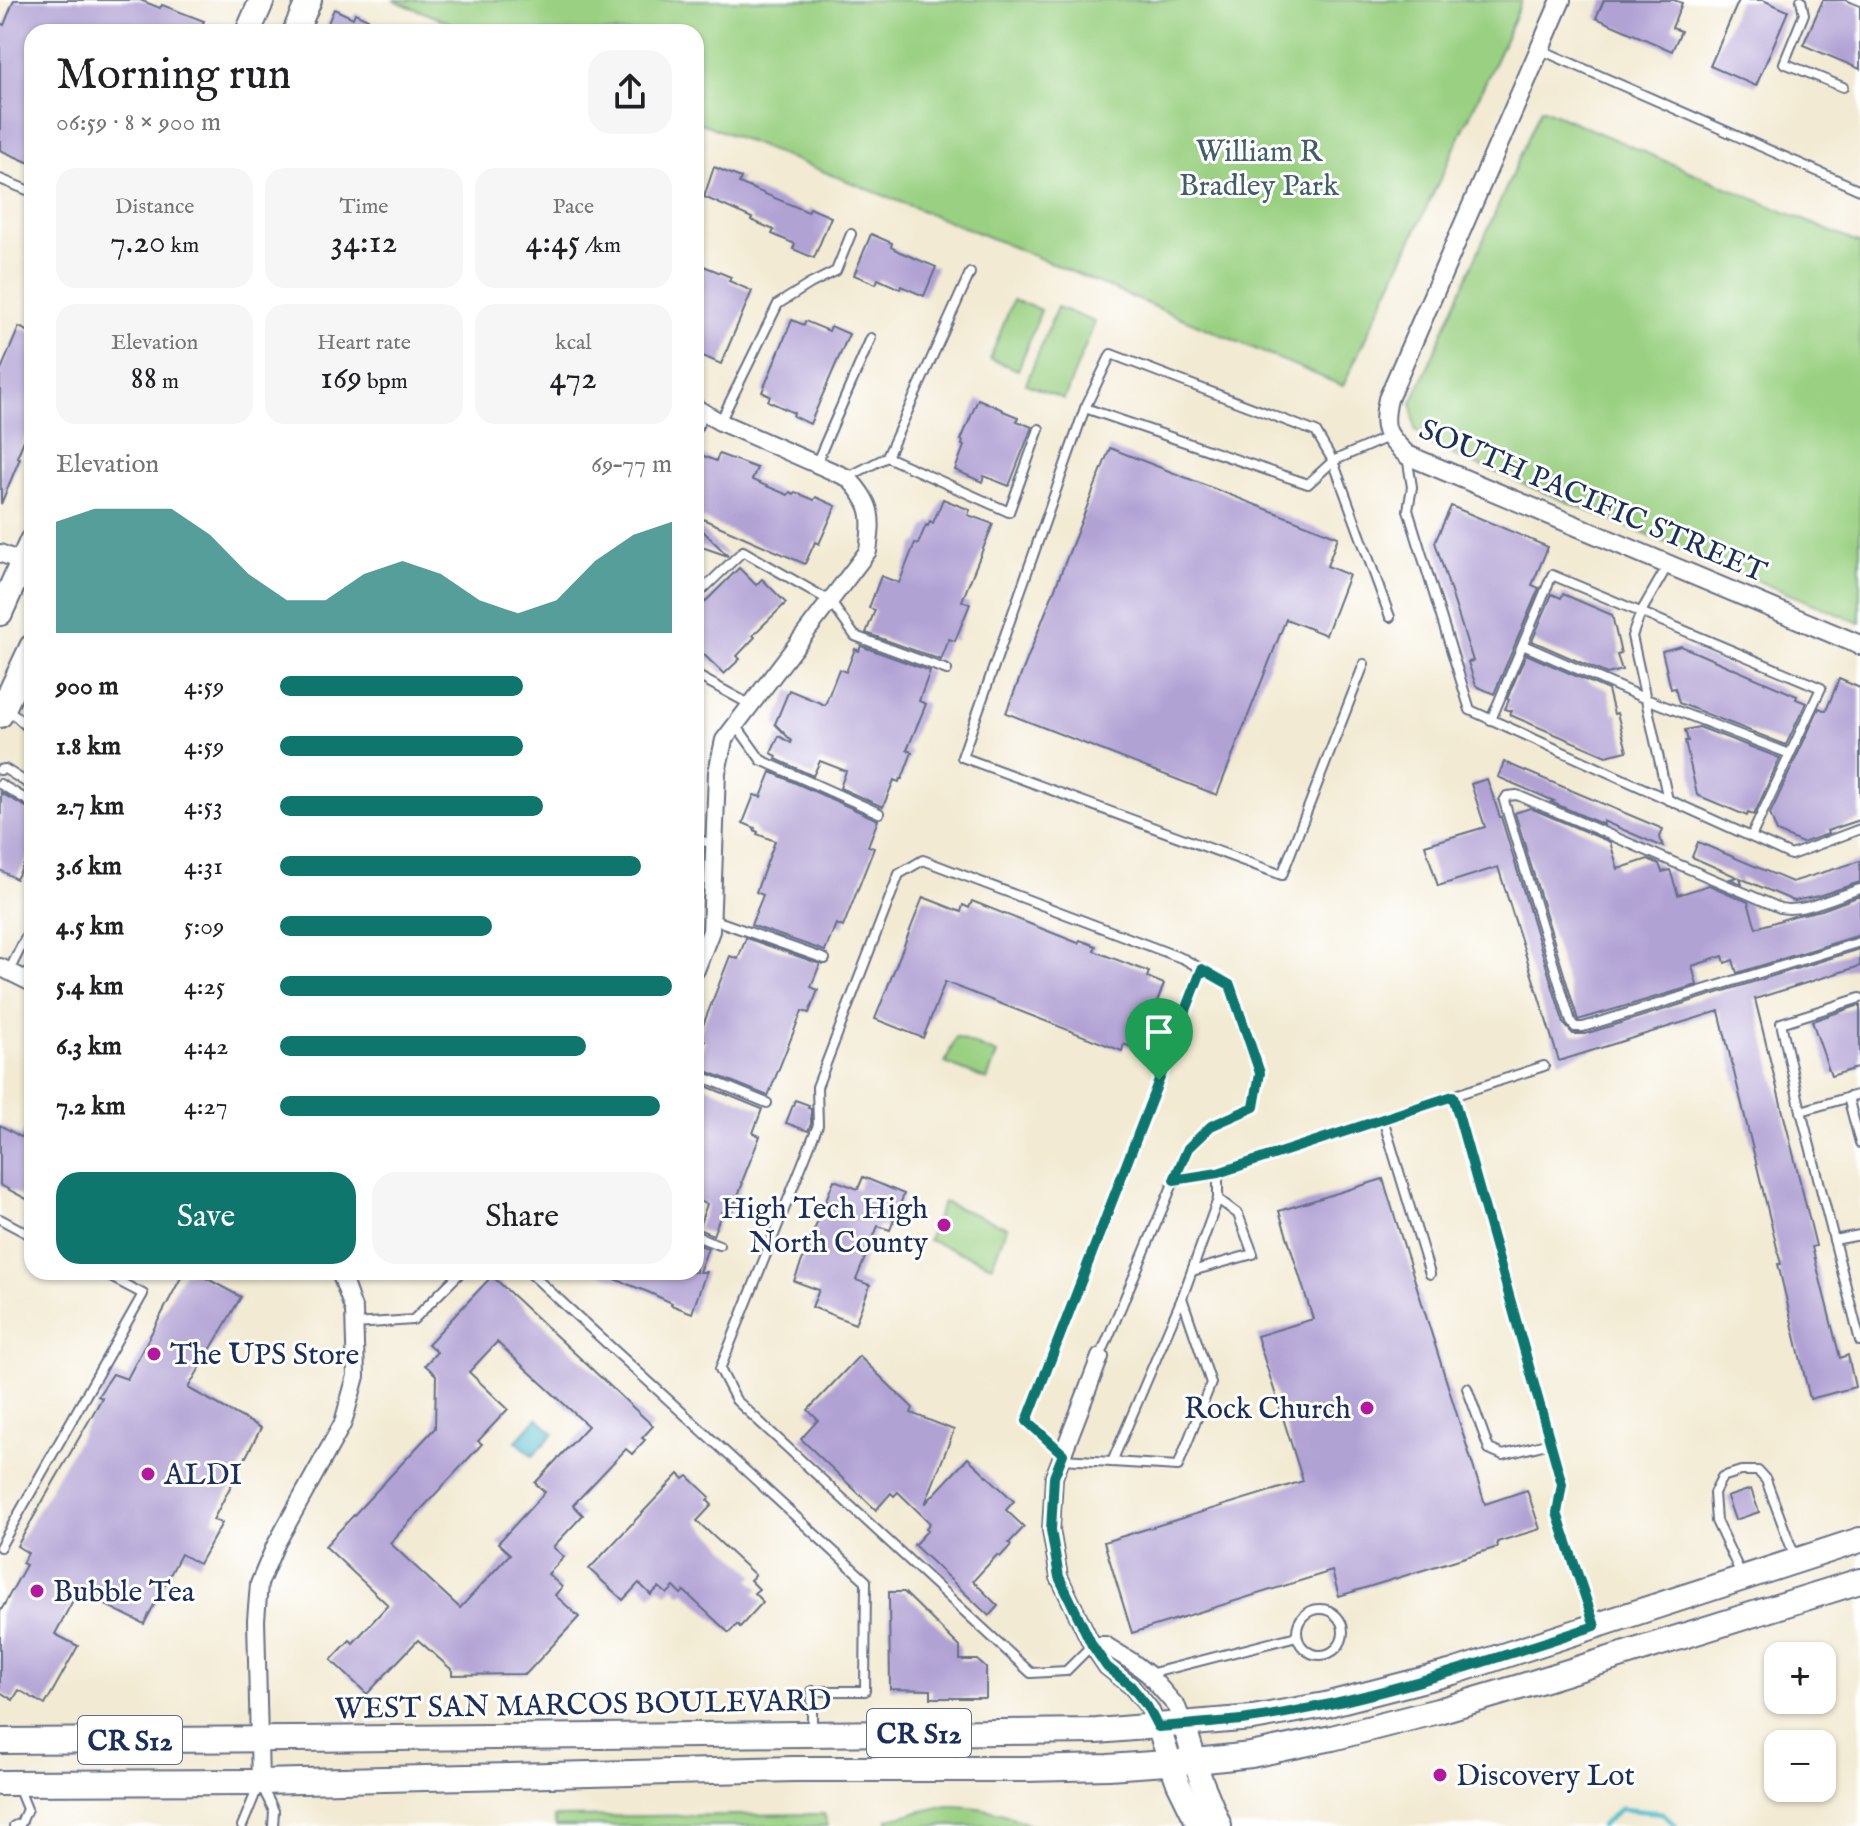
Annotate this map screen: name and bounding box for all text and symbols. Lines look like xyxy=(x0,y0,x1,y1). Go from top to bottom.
text: Morning run xyxy=(56,48,291,104)
button: share xyxy=(588,50,672,134)
text: 06:59 · 8 × 900 m xyxy=(56,106,221,139)
park label: William R Bradley Park xyxy=(1179,134,1340,206)
text: Distance xyxy=(115,193,194,221)
text: Time xyxy=(340,193,388,221)
text: Pace xyxy=(553,193,594,221)
text: 7.20 xyxy=(110,221,166,264)
text: 34:12 xyxy=(331,221,397,264)
text: 4:45 xyxy=(526,221,580,264)
text: km xyxy=(166,232,199,260)
text: /km xyxy=(580,232,621,260)
text: Elevation xyxy=(111,329,198,357)
text: Heart rate xyxy=(317,329,411,357)
text: kcal xyxy=(555,329,592,357)
text: 88 xyxy=(130,357,157,400)
text: 169 xyxy=(320,357,362,400)
text: 472 xyxy=(550,357,597,400)
text: m xyxy=(157,368,179,396)
text: bpm xyxy=(362,368,408,396)
street label: SOUTH PACIFIC STREET xyxy=(1413,411,1772,592)
text: Elevation xyxy=(56,448,159,481)
text: 69–77 m xyxy=(591,448,672,481)
text: 900 m xyxy=(56,670,119,703)
text: 4:59 xyxy=(184,670,224,703)
text: 1.8 km xyxy=(56,730,121,763)
text: 4:59 xyxy=(184,730,224,763)
text: 2.7 km xyxy=(56,790,124,823)
text: 4:53 xyxy=(184,790,223,823)
text: 3.6 km xyxy=(56,850,122,883)
text: 4:31 xyxy=(184,850,223,883)
text: 4.5 km xyxy=(56,910,124,943)
text: 5:09 xyxy=(184,910,224,943)
text: 5.4 km xyxy=(56,970,124,1003)
text: 4:25 xyxy=(184,970,225,1003)
pin xyxy=(1125,998,1193,1080)
icon: arrive xyxy=(1137,1010,1181,1054)
text: 6.3 km xyxy=(56,1030,122,1063)
text: 4:42 xyxy=(184,1030,229,1063)
text: 7.2 km xyxy=(56,1090,126,1123)
text: 4:27 xyxy=(184,1090,228,1123)
button: Save xyxy=(56,1172,356,1264)
button: Share xyxy=(372,1172,672,1264)
place label: High Tech High North County xyxy=(721,1191,928,1263)
marker: High Tech High North County xyxy=(935,1216,953,1234)
place label: The UPS Store xyxy=(170,1337,359,1375)
marker: The UPS Store xyxy=(145,1345,163,1363)
place label: Rock Church xyxy=(1184,1391,1351,1429)
marker: Rock Church xyxy=(1358,1399,1376,1417)
place label: ALDI xyxy=(163,1457,242,1495)
marker: ALDI xyxy=(139,1465,157,1483)
place label: Bubble Tea xyxy=(53,1574,195,1612)
marker: Bubble Tea xyxy=(28,1582,46,1600)
map controls xyxy=(1764,1642,1836,1802)
button: + xyxy=(1764,1642,1836,1714)
street label: WEST SAN MARCOS BOULEVARD xyxy=(334,1683,832,1729)
road number: CR S12 xyxy=(867,1709,971,1757)
road number: CR S12 xyxy=(78,1716,182,1764)
button: − xyxy=(1764,1730,1836,1802)
place label: Discovery Lot xyxy=(1456,1758,1635,1796)
marker: Discovery Lot xyxy=(1431,1766,1449,1784)

